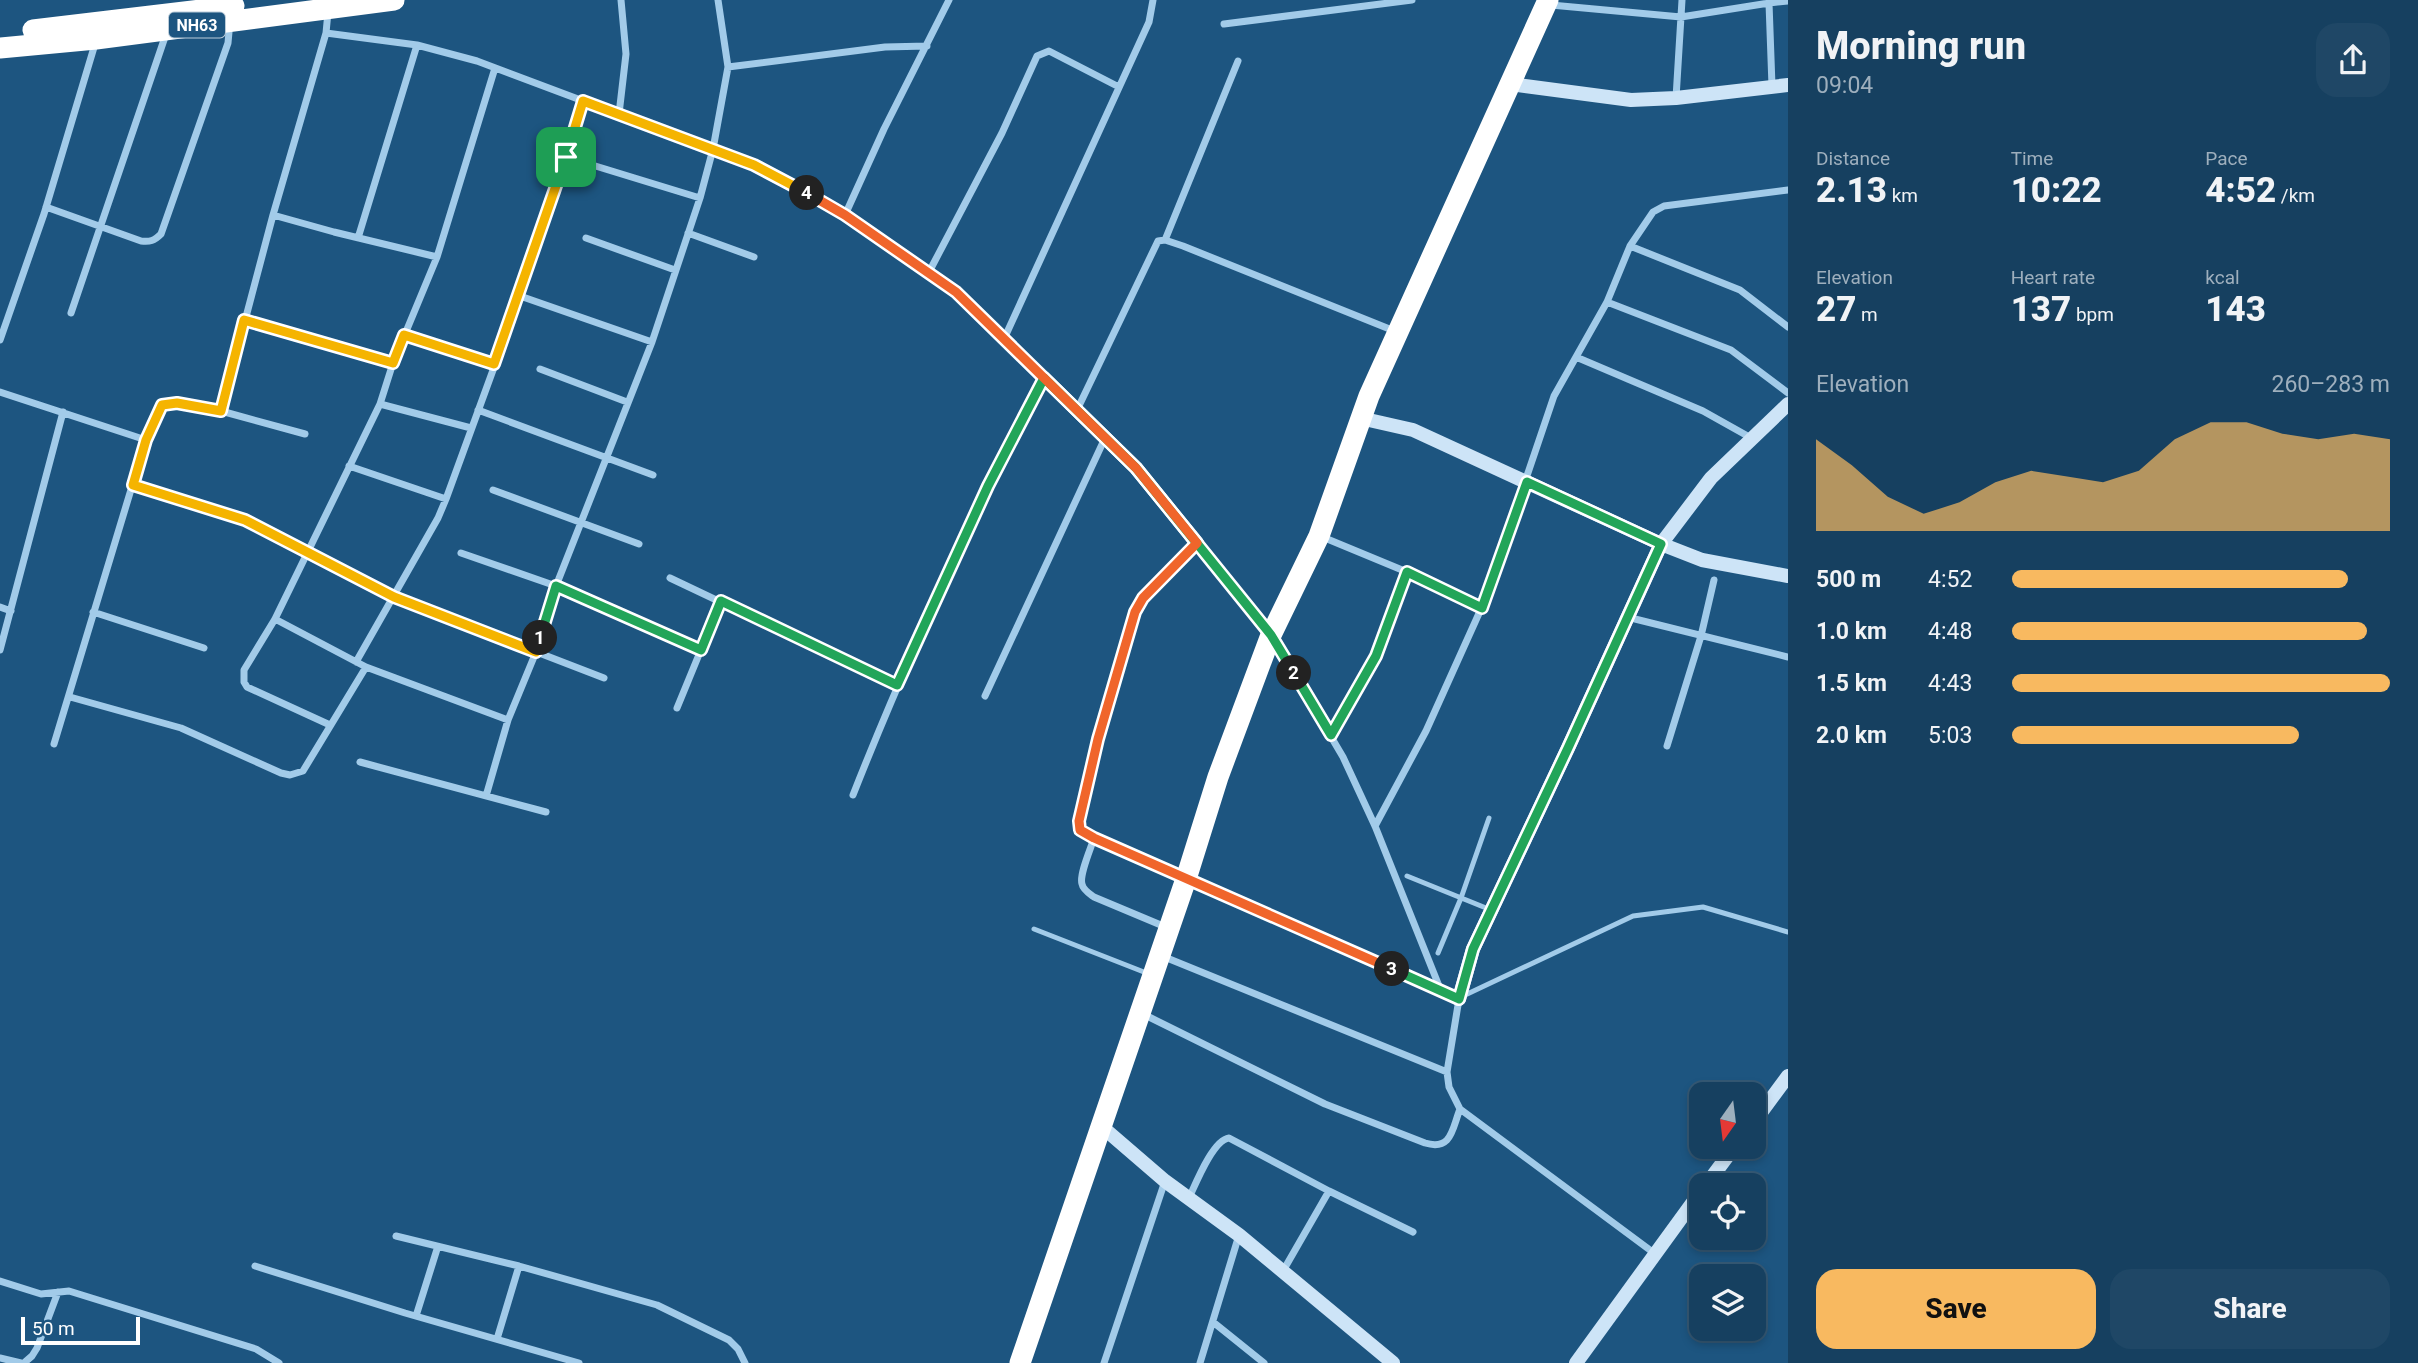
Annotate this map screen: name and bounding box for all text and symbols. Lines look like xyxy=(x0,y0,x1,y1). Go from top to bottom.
road number: NH63 xyxy=(169,13,225,38)
button: share xyxy=(2316,23,2390,97)
text: Morning run xyxy=(1816,24,2026,68)
text: 09:04 xyxy=(1816,72,1873,99)
pin xyxy=(536,127,596,187)
icon: arrive xyxy=(547,138,585,176)
text: Distance xyxy=(1816,147,1890,170)
text: Time xyxy=(2011,147,2053,170)
text: Pace xyxy=(2205,147,2248,170)
text: 2.13 xyxy=(1816,170,1887,211)
text: 10:22 xyxy=(2011,170,2102,211)
text: 4:52 xyxy=(2205,170,2276,211)
pin: 4 xyxy=(790,176,824,210)
text: 4 xyxy=(801,181,812,204)
text: km xyxy=(1887,184,1918,207)
text: /km xyxy=(2276,184,2315,207)
text: Elevation xyxy=(1816,266,1893,289)
text: Heart rate xyxy=(2011,266,2095,289)
text: kcal xyxy=(2205,266,2240,289)
text: 27 xyxy=(1816,289,1856,330)
text: 137 xyxy=(2011,289,2071,330)
text: 143 xyxy=(2205,289,2266,330)
text: m xyxy=(1856,303,1878,326)
text: bpm xyxy=(2071,303,2114,326)
text: Elevation xyxy=(1816,371,1909,398)
text: 260–283 m xyxy=(2271,371,2390,398)
text: 500 m xyxy=(1816,566,1881,593)
text: 4:52 xyxy=(1928,566,1972,593)
text: 1.0 km xyxy=(1816,618,1887,645)
text: 4:48 xyxy=(1928,618,1972,645)
pin: 1 xyxy=(522,620,558,656)
text: 1 xyxy=(534,626,545,649)
pin: 2 xyxy=(1276,656,1312,690)
text: 2 xyxy=(1288,661,1299,684)
text: 1.5 km xyxy=(1816,670,1887,697)
text: 4:43 xyxy=(1928,670,1972,697)
text: 2.0 km xyxy=(1816,722,1887,749)
text: 5:03 xyxy=(1928,722,1972,749)
pin: 3 xyxy=(1374,951,1410,986)
text: 3 xyxy=(1386,957,1397,980)
north arrow xyxy=(1689,1082,1766,1158)
map controls xyxy=(1689,1082,1766,1341)
button: locate xyxy=(1689,1173,1766,1250)
button: layers xyxy=(1689,1264,1766,1341)
button: Save xyxy=(1816,1269,2096,1349)
button: Share xyxy=(2110,1269,2390,1349)
scale bar xyxy=(21,1314,140,1346)
text: 50 m xyxy=(32,1317,75,1340)

